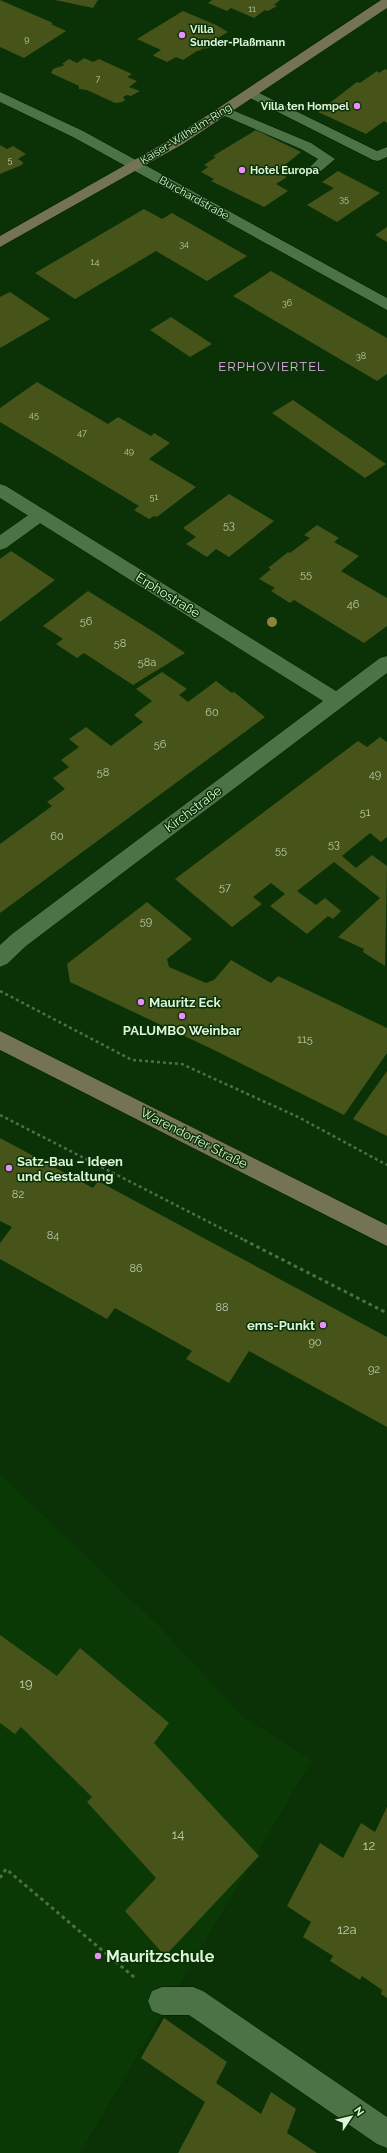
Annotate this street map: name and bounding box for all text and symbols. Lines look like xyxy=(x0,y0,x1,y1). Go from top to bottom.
house number: 11 xyxy=(248,4,256,14)
place label: Villa Sunder-Plaßmann xyxy=(190,23,285,49)
marker: Villa Sunder-Plaßmann xyxy=(177,30,187,40)
house number: 9 xyxy=(24,34,30,44)
house number: 7 xyxy=(96,74,101,84)
place label: Villa ten Hompel xyxy=(261,100,350,113)
street label: Kaiser-Wilhelm-Ring xyxy=(138,101,234,167)
marker: Villa ten Hompel xyxy=(352,101,362,111)
house number: 5 xyxy=(8,155,13,165)
place label: Hotel Europa xyxy=(250,164,319,177)
marker: Hotel Europa xyxy=(237,165,247,175)
street label: Burchardstraße xyxy=(157,173,232,223)
house number: 35 xyxy=(339,194,349,204)
house number: 34 xyxy=(179,239,189,249)
house number: 14 xyxy=(91,257,99,267)
house number: 36 xyxy=(282,298,293,308)
house number: 38 xyxy=(356,351,366,361)
district label: ERPHOVIERTEL xyxy=(218,359,326,374)
house number: 45 xyxy=(29,410,39,420)
house number: 47 xyxy=(77,428,87,438)
house number: 49 xyxy=(124,446,134,456)
house number: 51 xyxy=(150,492,159,502)
house number: 53 xyxy=(223,519,235,532)
house number: 55 xyxy=(300,568,312,581)
street label: Erphostraße xyxy=(133,569,203,621)
house number: 46 xyxy=(347,598,360,611)
house number: 56 xyxy=(80,615,93,628)
house number: 58 xyxy=(114,637,126,650)
house number: 58a xyxy=(138,656,156,669)
house number: 60 xyxy=(205,706,219,719)
house number: 56 xyxy=(154,738,167,751)
house number: 58 xyxy=(97,766,109,779)
house number: 49 xyxy=(369,768,381,781)
street label: Kirchstraße xyxy=(162,783,225,835)
house number: 51 xyxy=(360,806,371,819)
house number: 60 xyxy=(50,830,64,843)
house number: 53 xyxy=(328,838,340,851)
house number: 55 xyxy=(275,844,287,857)
house number: 57 xyxy=(219,881,231,894)
house number: 59 xyxy=(140,915,152,928)
place label: Mauritz Eck xyxy=(149,995,222,1010)
marker: Mauritz Eck xyxy=(136,997,146,1007)
marker: PALUMBO Weinbar xyxy=(177,1011,187,1021)
place label: PALUMBO Weinbar xyxy=(123,1023,241,1038)
house number: 115 xyxy=(297,1033,313,1046)
street label: Warendorfer Straße xyxy=(138,1105,250,1172)
place label: Satz-Bau – Ideen und Gestaltung xyxy=(17,1154,123,1184)
marker: Satz-Bau – Ideen und Gestaltung xyxy=(4,1163,14,1173)
house number: 82 xyxy=(12,1188,24,1201)
house number: 84 xyxy=(47,1229,59,1242)
house number: 86 xyxy=(129,1262,143,1275)
house number: 88 xyxy=(215,1301,229,1314)
place label: ems-Punkt xyxy=(247,1318,315,1333)
marker: ems-Punkt xyxy=(318,1320,328,1330)
house number: 90 xyxy=(308,1336,322,1349)
house number: 92 xyxy=(368,1363,380,1376)
house number: 19 xyxy=(19,1676,33,1691)
house number: 14 xyxy=(172,1827,184,1842)
house number: 12 xyxy=(363,1838,375,1853)
house number: 12a xyxy=(337,1922,357,1937)
place label: Mauritzschule xyxy=(106,1947,215,1966)
marker: Mauritzschule xyxy=(93,1951,103,1961)
north arrow xyxy=(331,2097,371,2137)
text: N xyxy=(351,2104,367,2119)

